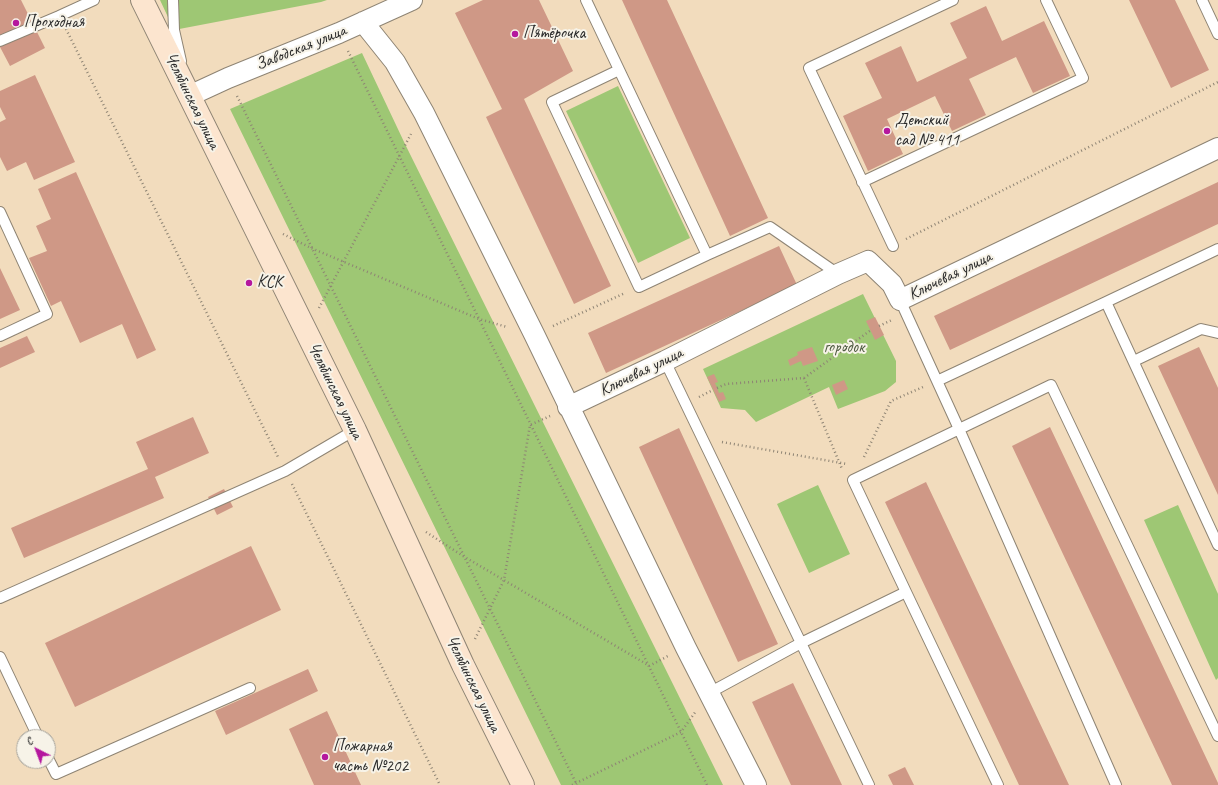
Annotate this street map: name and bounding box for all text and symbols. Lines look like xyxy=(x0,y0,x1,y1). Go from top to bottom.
place label: Проходная xyxy=(24,13,84,33)
marker: Проходная xyxy=(11,18,21,28)
street label: Заводская улица xyxy=(253,21,349,75)
place label: Пятёрочка xyxy=(523,24,585,44)
marker: Пятёрочка xyxy=(510,29,520,39)
street label: Челябинская улица xyxy=(160,49,224,153)
place label: Детский сад № 411 xyxy=(895,111,959,151)
marker: Детский сад № 411 xyxy=(882,126,892,136)
street label: Ключевая улица xyxy=(905,247,995,305)
place label: КСК xyxy=(257,273,282,293)
marker: КСК xyxy=(244,278,254,288)
park label: городок xyxy=(824,338,864,358)
street label: Челябинская улица xyxy=(303,339,367,443)
street label: Ключевая улица xyxy=(596,343,686,401)
street label: Челябинская улица xyxy=(441,632,505,736)
north arrow xyxy=(16,729,56,769)
text: С xyxy=(22,734,35,748)
place label: Пожарная часть №202 xyxy=(333,737,408,777)
marker: Пожарная часть №202 xyxy=(320,752,330,762)

